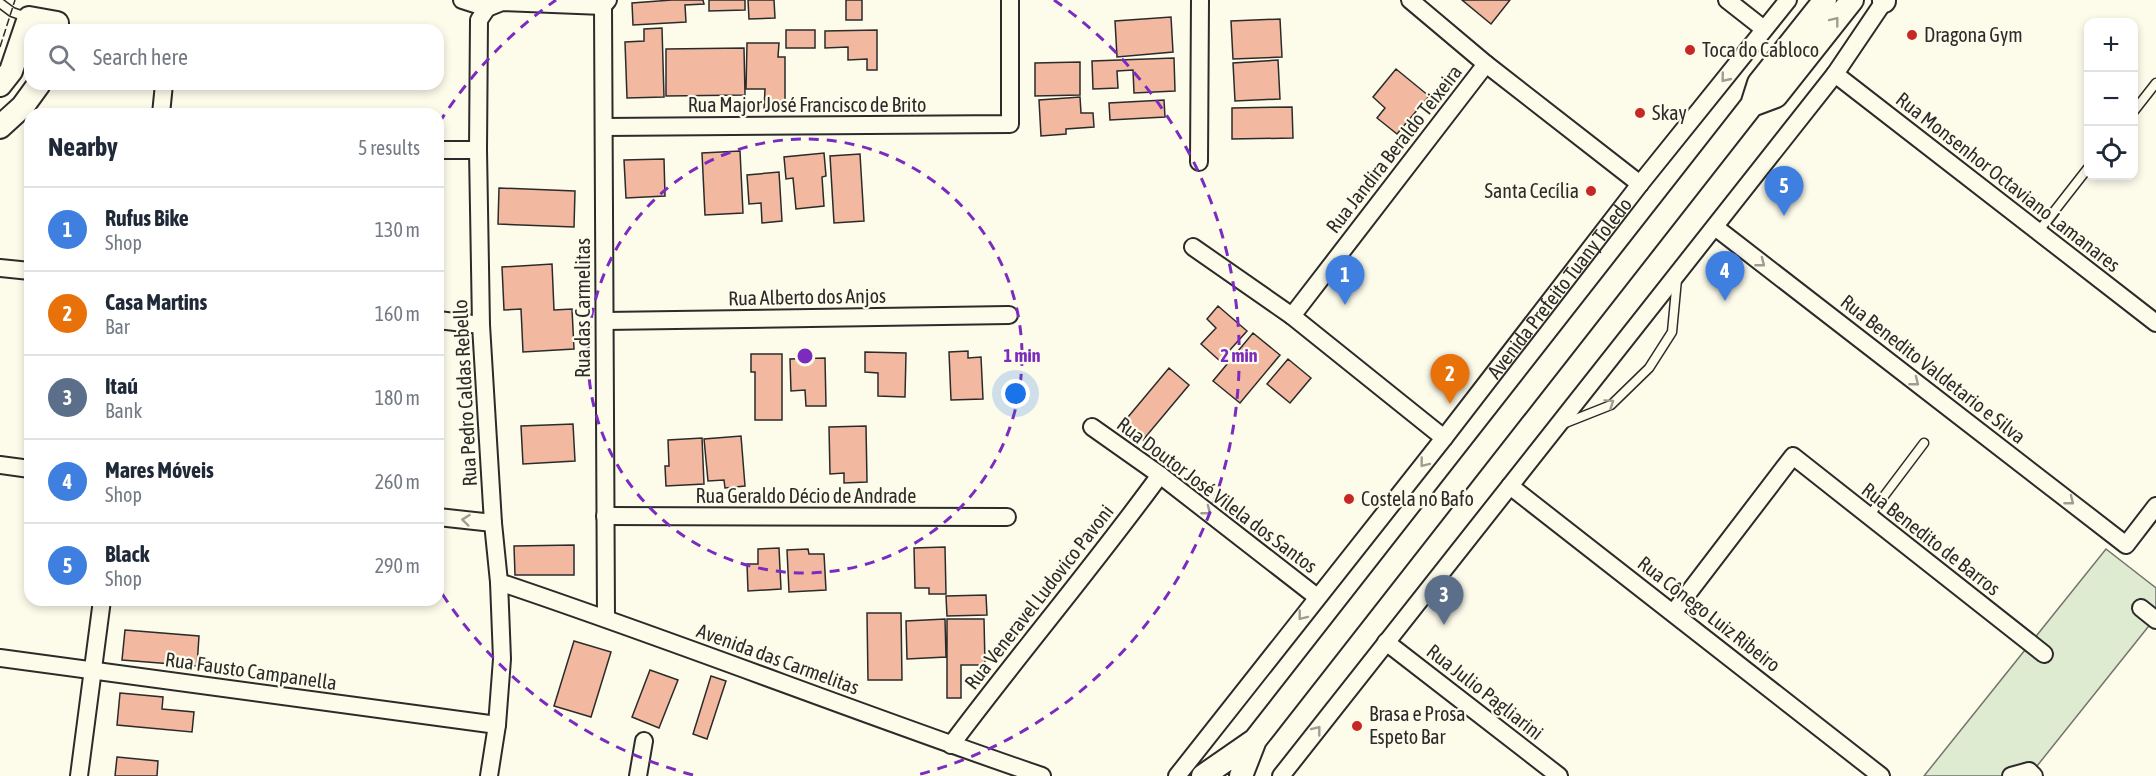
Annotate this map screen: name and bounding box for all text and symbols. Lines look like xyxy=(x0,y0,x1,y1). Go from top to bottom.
one-way arrow xyxy=(1828,17,1839,28)
map controls xyxy=(2084,18,2138,180)
button: + xyxy=(2084,18,2138,72)
place label: Dragona Gym xyxy=(1924,23,2023,46)
search box xyxy=(24,24,444,90)
marker: Dragona Gym xyxy=(1905,28,1919,42)
place label: Toca do Cabloco xyxy=(1702,38,1819,61)
icon: search xyxy=(45,41,78,74)
marker: Toca do Cabloco xyxy=(1683,43,1697,57)
text: Search here xyxy=(93,44,188,70)
street label: Rua Jandira Beraldo Teixeira xyxy=(1321,60,1466,237)
one-way arrow xyxy=(1721,71,1732,82)
button: − xyxy=(2084,72,2138,126)
street label: Rua Monsenhor Octaviano Lamanares xyxy=(1892,87,2125,276)
street label: Rua Major José Francisco de Brito xyxy=(688,93,926,116)
place label: Skay xyxy=(1652,101,1687,124)
marker: Skay xyxy=(1633,106,1647,120)
button: locate xyxy=(2084,126,2138,180)
text: Nearby xyxy=(48,132,118,162)
text: 5 results xyxy=(358,136,420,159)
pin: 5 xyxy=(1764,166,1804,216)
place label: Santa Cecília xyxy=(1485,179,1579,202)
marker: Santa Cecília xyxy=(1584,184,1598,198)
street label: Avenida Prefeito Tuany Toledo xyxy=(1482,193,1636,383)
text: Rufus Bike xyxy=(105,205,189,231)
text: 1 xyxy=(63,218,72,241)
text: 130 m xyxy=(375,218,420,241)
text: Shop xyxy=(105,231,142,254)
street label: Rua das Carmelitas xyxy=(571,238,594,378)
pin: 4 xyxy=(1706,252,1744,301)
one-way arrow xyxy=(1754,255,1765,266)
pin: 1 xyxy=(1326,256,1364,305)
street label: Rua Alberto dos Anjos xyxy=(728,284,886,309)
text: Casa Martins xyxy=(105,289,207,315)
street label: Rua Benedito Valdetario e Silva xyxy=(1836,289,2030,448)
street label: Rua Pedro Caldas Rebello xyxy=(448,299,481,487)
text: 2 xyxy=(63,302,72,325)
text: 160 m xyxy=(375,302,420,325)
text: Bar xyxy=(105,315,130,338)
text: 1 min xyxy=(1004,345,1041,366)
text: 2 min xyxy=(1221,345,1258,366)
centre of rings xyxy=(795,346,815,366)
pin: 2 xyxy=(1430,354,1470,404)
text: Itaú xyxy=(105,373,138,399)
one-way arrow xyxy=(1909,375,1920,386)
your location xyxy=(1001,379,1030,408)
text: 3 xyxy=(63,386,72,409)
text: 180 m xyxy=(375,386,420,409)
text: Bank xyxy=(105,399,142,422)
one-way arrow xyxy=(1604,399,1615,410)
street label: Rua Doutor José Vilela dos Santos xyxy=(1113,412,1322,577)
text: Mares Móveis xyxy=(105,457,214,483)
one-way arrow xyxy=(1420,457,1431,468)
text: 4 xyxy=(63,470,72,493)
text: 260 m xyxy=(375,470,420,493)
street label: Rua Benedito de Barros xyxy=(1858,478,2005,600)
text: Shop xyxy=(105,483,142,506)
street label: Rua Geraldo Décio de Andrade xyxy=(696,484,916,507)
place label: Costela no Bafo xyxy=(1361,487,1474,510)
marker: Costela no Bafo xyxy=(1342,492,1356,506)
one-way arrow xyxy=(2063,494,2074,505)
street label: Rua Veneravel Ludovico Pavoni xyxy=(959,500,1118,693)
one-way arrow xyxy=(1200,503,1211,514)
one-way arrow xyxy=(461,514,470,527)
text: Black xyxy=(105,541,149,567)
street label: Rua Cônego Luiz Ribeiro xyxy=(1634,551,1785,676)
text: 5 xyxy=(63,554,72,577)
text: 290 m xyxy=(375,554,420,577)
text: Shop xyxy=(105,567,142,590)
pin: 3 xyxy=(1424,576,1464,625)
one-way arrow xyxy=(1299,609,1310,620)
street label: Avenida das Carmelitas xyxy=(694,618,862,699)
street label: Rua Julio Pagliarini xyxy=(1423,639,1548,744)
street label: Rua Fausto Campanella xyxy=(164,647,338,694)
place label: Brasa e Prosa Espeto Bar xyxy=(1369,702,1466,748)
marker: Brasa e Prosa Espeto Bar xyxy=(1350,719,1364,733)
one-way arrow xyxy=(1309,726,1320,737)

